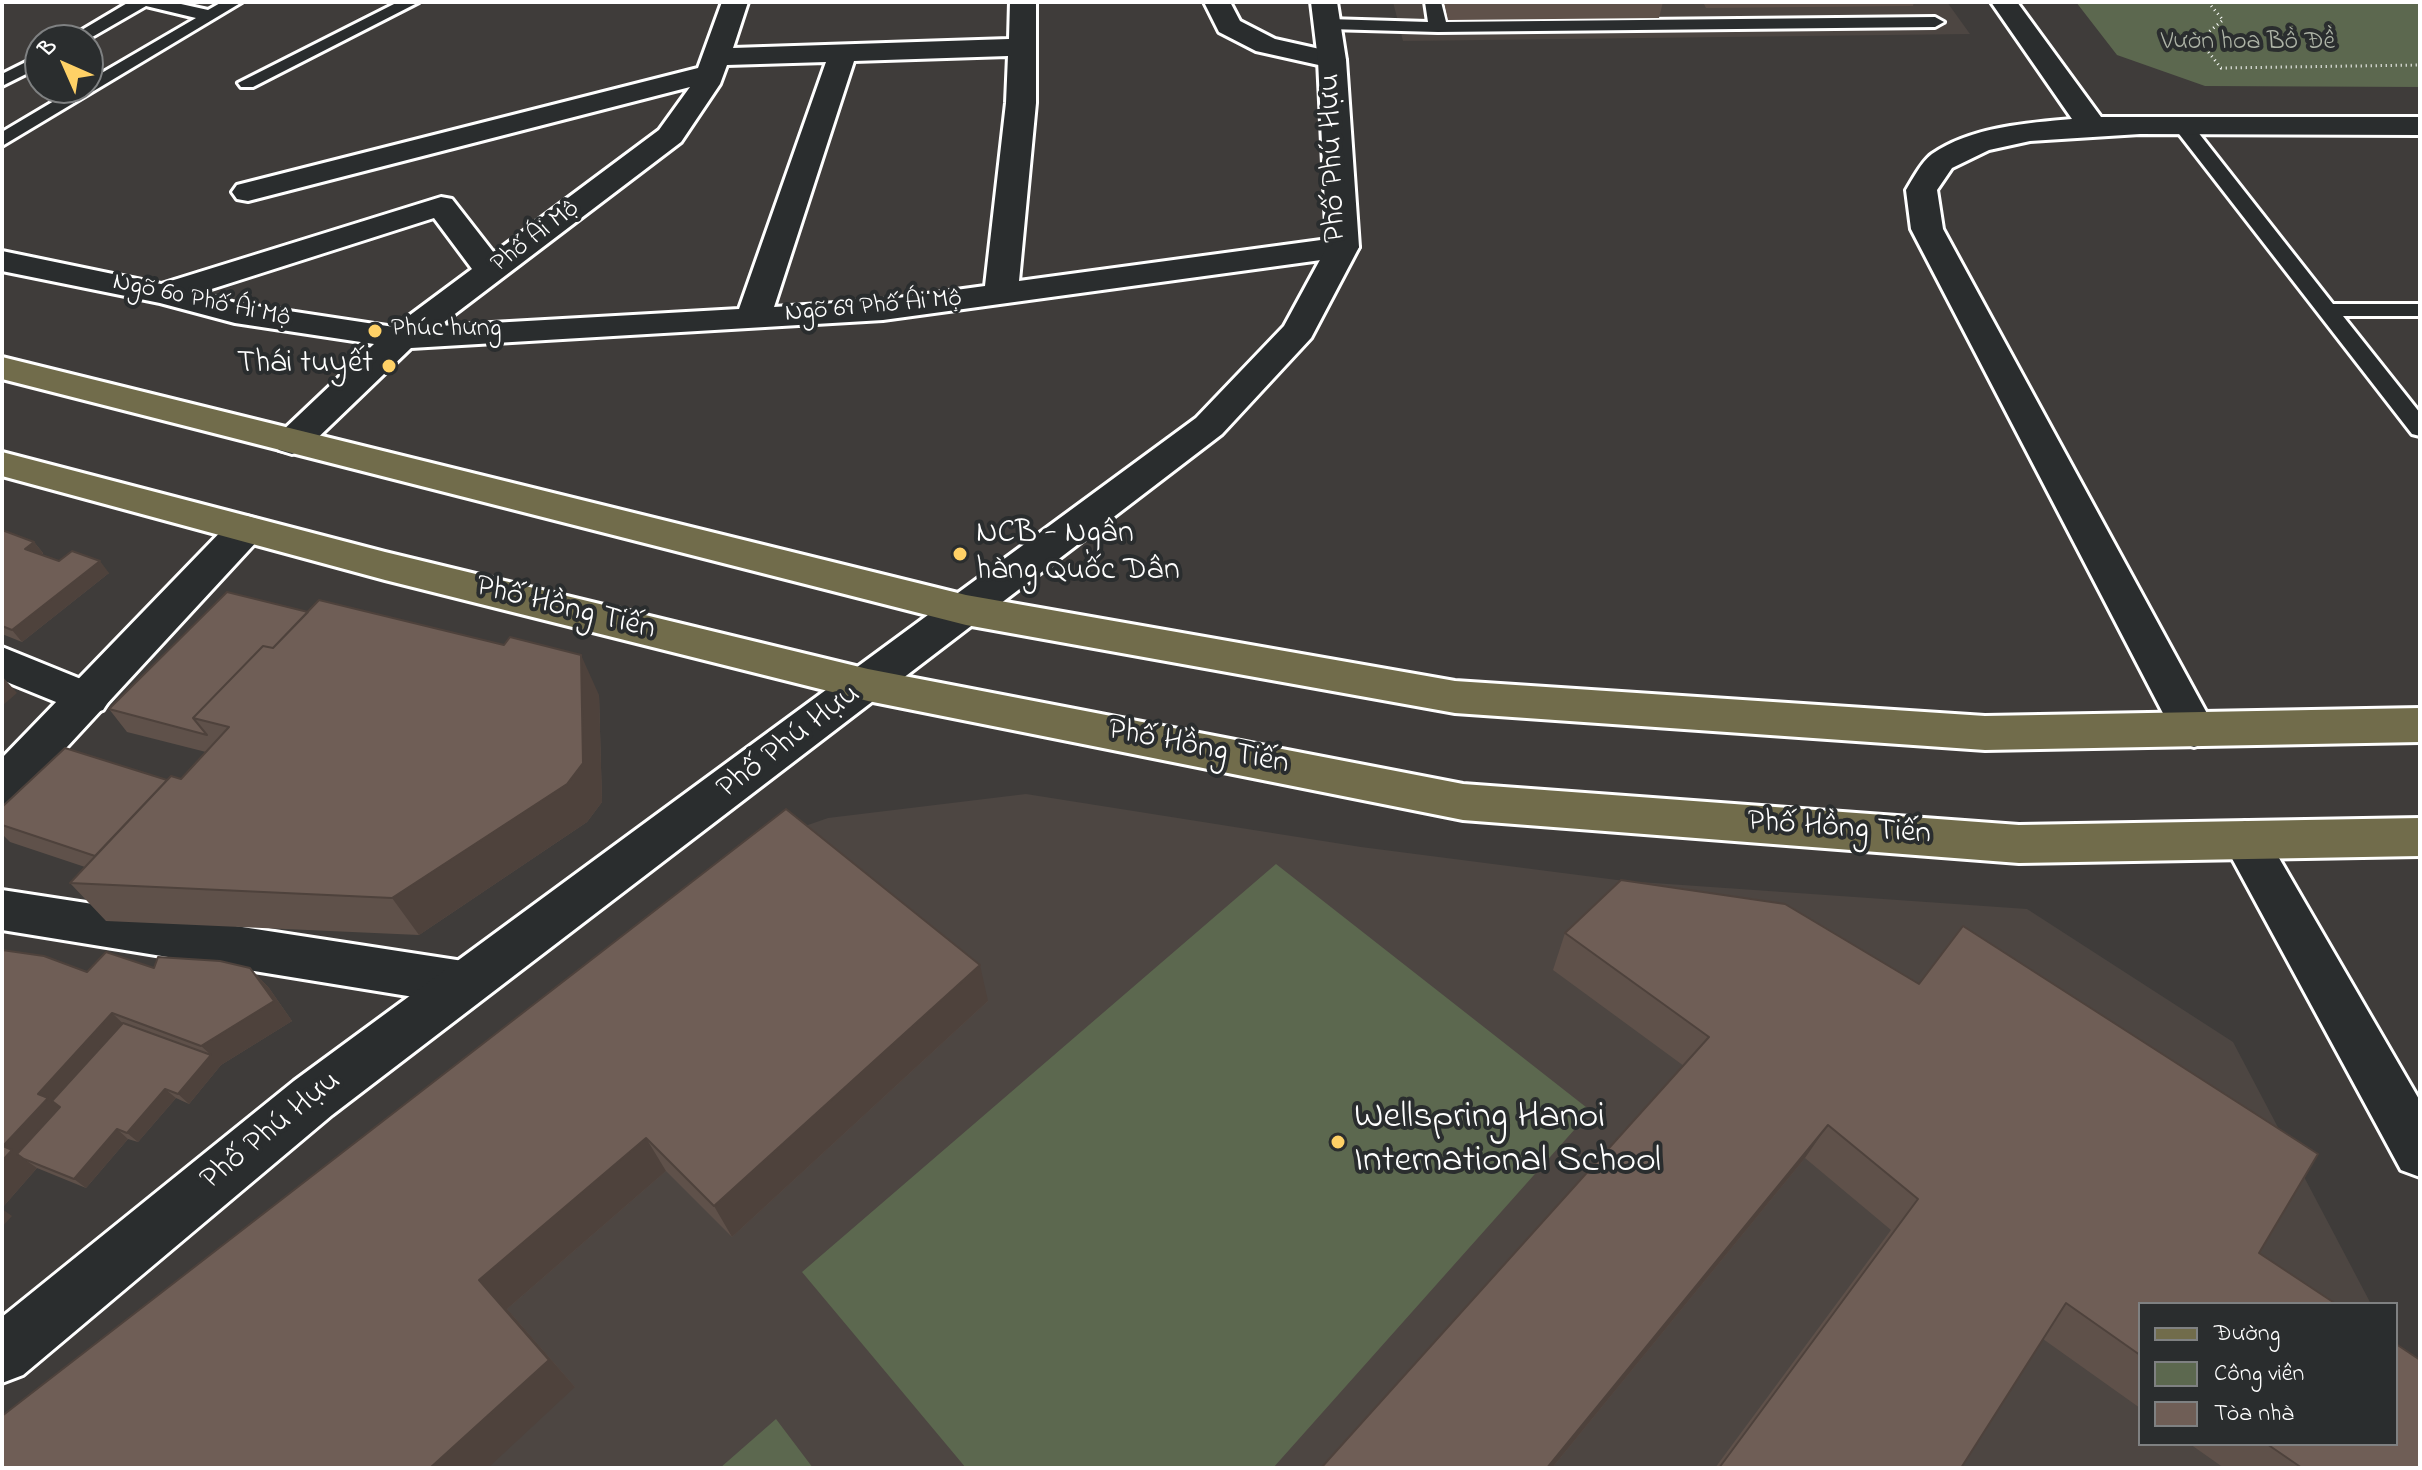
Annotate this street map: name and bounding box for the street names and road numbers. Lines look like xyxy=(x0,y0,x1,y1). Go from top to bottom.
street label: Phố Phú Hựu xyxy=(1313,73,1357,243)
street label: Phố Ái Mộ xyxy=(486,195,586,281)
street label: Ngõ 60 Phố Ái Mộ xyxy=(110,268,292,336)
street label: Ngõ 69 Phố Ái Mộ xyxy=(784,285,962,331)
street label: Phố Hồng Tiến xyxy=(471,569,659,651)
street label: Phố Phú Hựu xyxy=(711,677,869,809)
street label: Phố Hồng Tiến xyxy=(1104,713,1292,785)
street label: Phố Hồng Tiến xyxy=(1746,804,1932,856)
street label: Phố Phú Hựu xyxy=(194,1064,350,1200)

